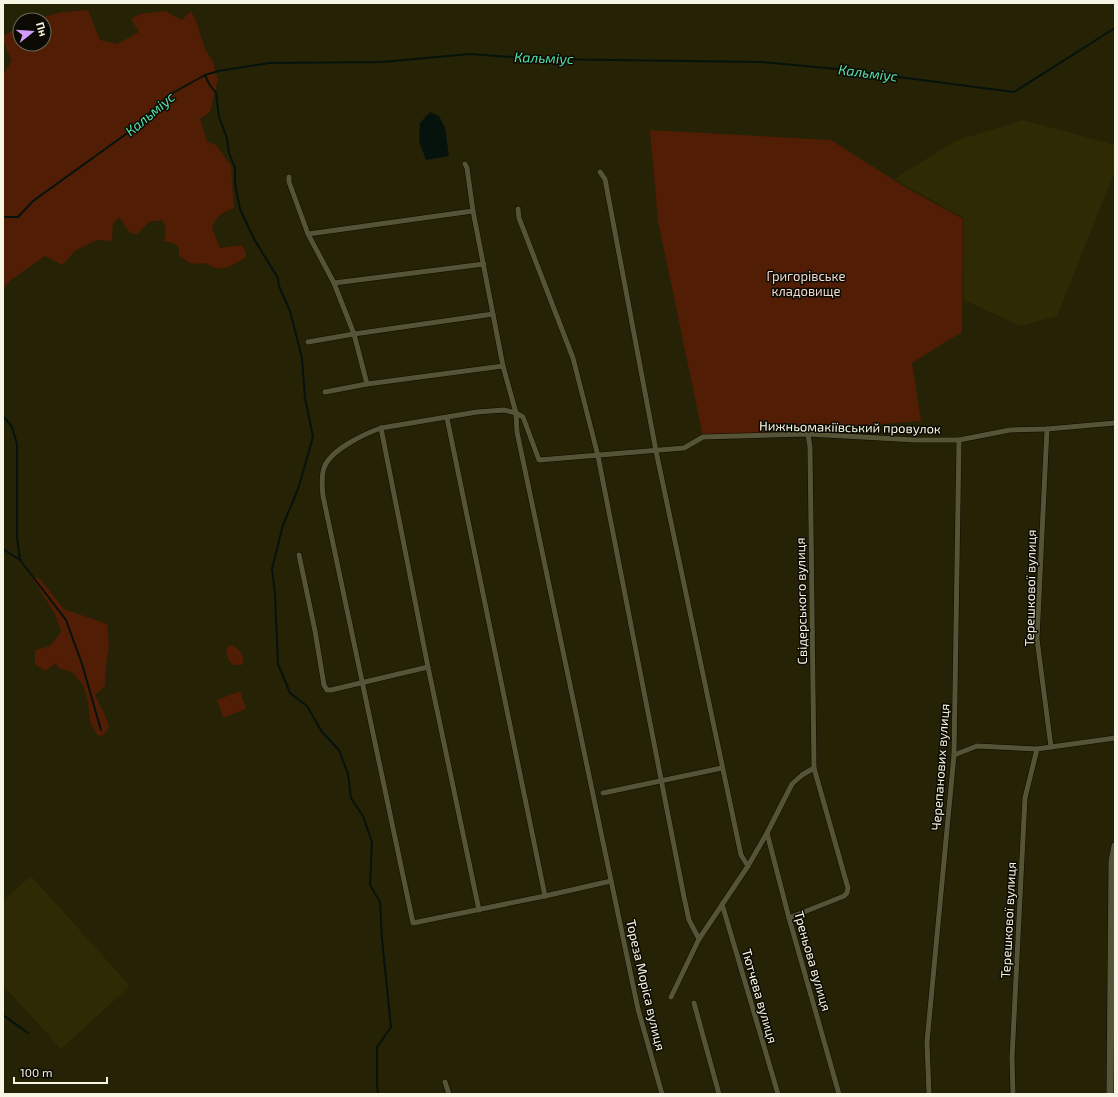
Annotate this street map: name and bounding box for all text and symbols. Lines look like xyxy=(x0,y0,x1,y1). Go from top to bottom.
north arrow xyxy=(12,12,52,52)
text: Пн xyxy=(34,20,50,38)
water label: Кальміус xyxy=(514,48,574,67)
water label: Кальміус xyxy=(837,60,899,85)
water label: Кальміус xyxy=(121,88,178,139)
park label: Григорівське кладовище xyxy=(766,268,846,299)
street label: Нижньомакіївський провулок xyxy=(759,417,941,437)
street label: Терешкової вулиця xyxy=(1021,530,1039,646)
street label: Свiдерського вулиця xyxy=(792,537,810,665)
street label: Черепанових вулиця xyxy=(928,703,952,831)
street label: Терешкової вулиця xyxy=(997,861,1019,979)
street label: Треньова вулиця xyxy=(791,909,835,1013)
street label: Тореза Моріса вулиця xyxy=(623,918,669,1052)
street label: Тютчева вулиця xyxy=(739,947,781,1045)
scale bar xyxy=(14,1059,107,1085)
text: 100 m xyxy=(20,1065,52,1079)

